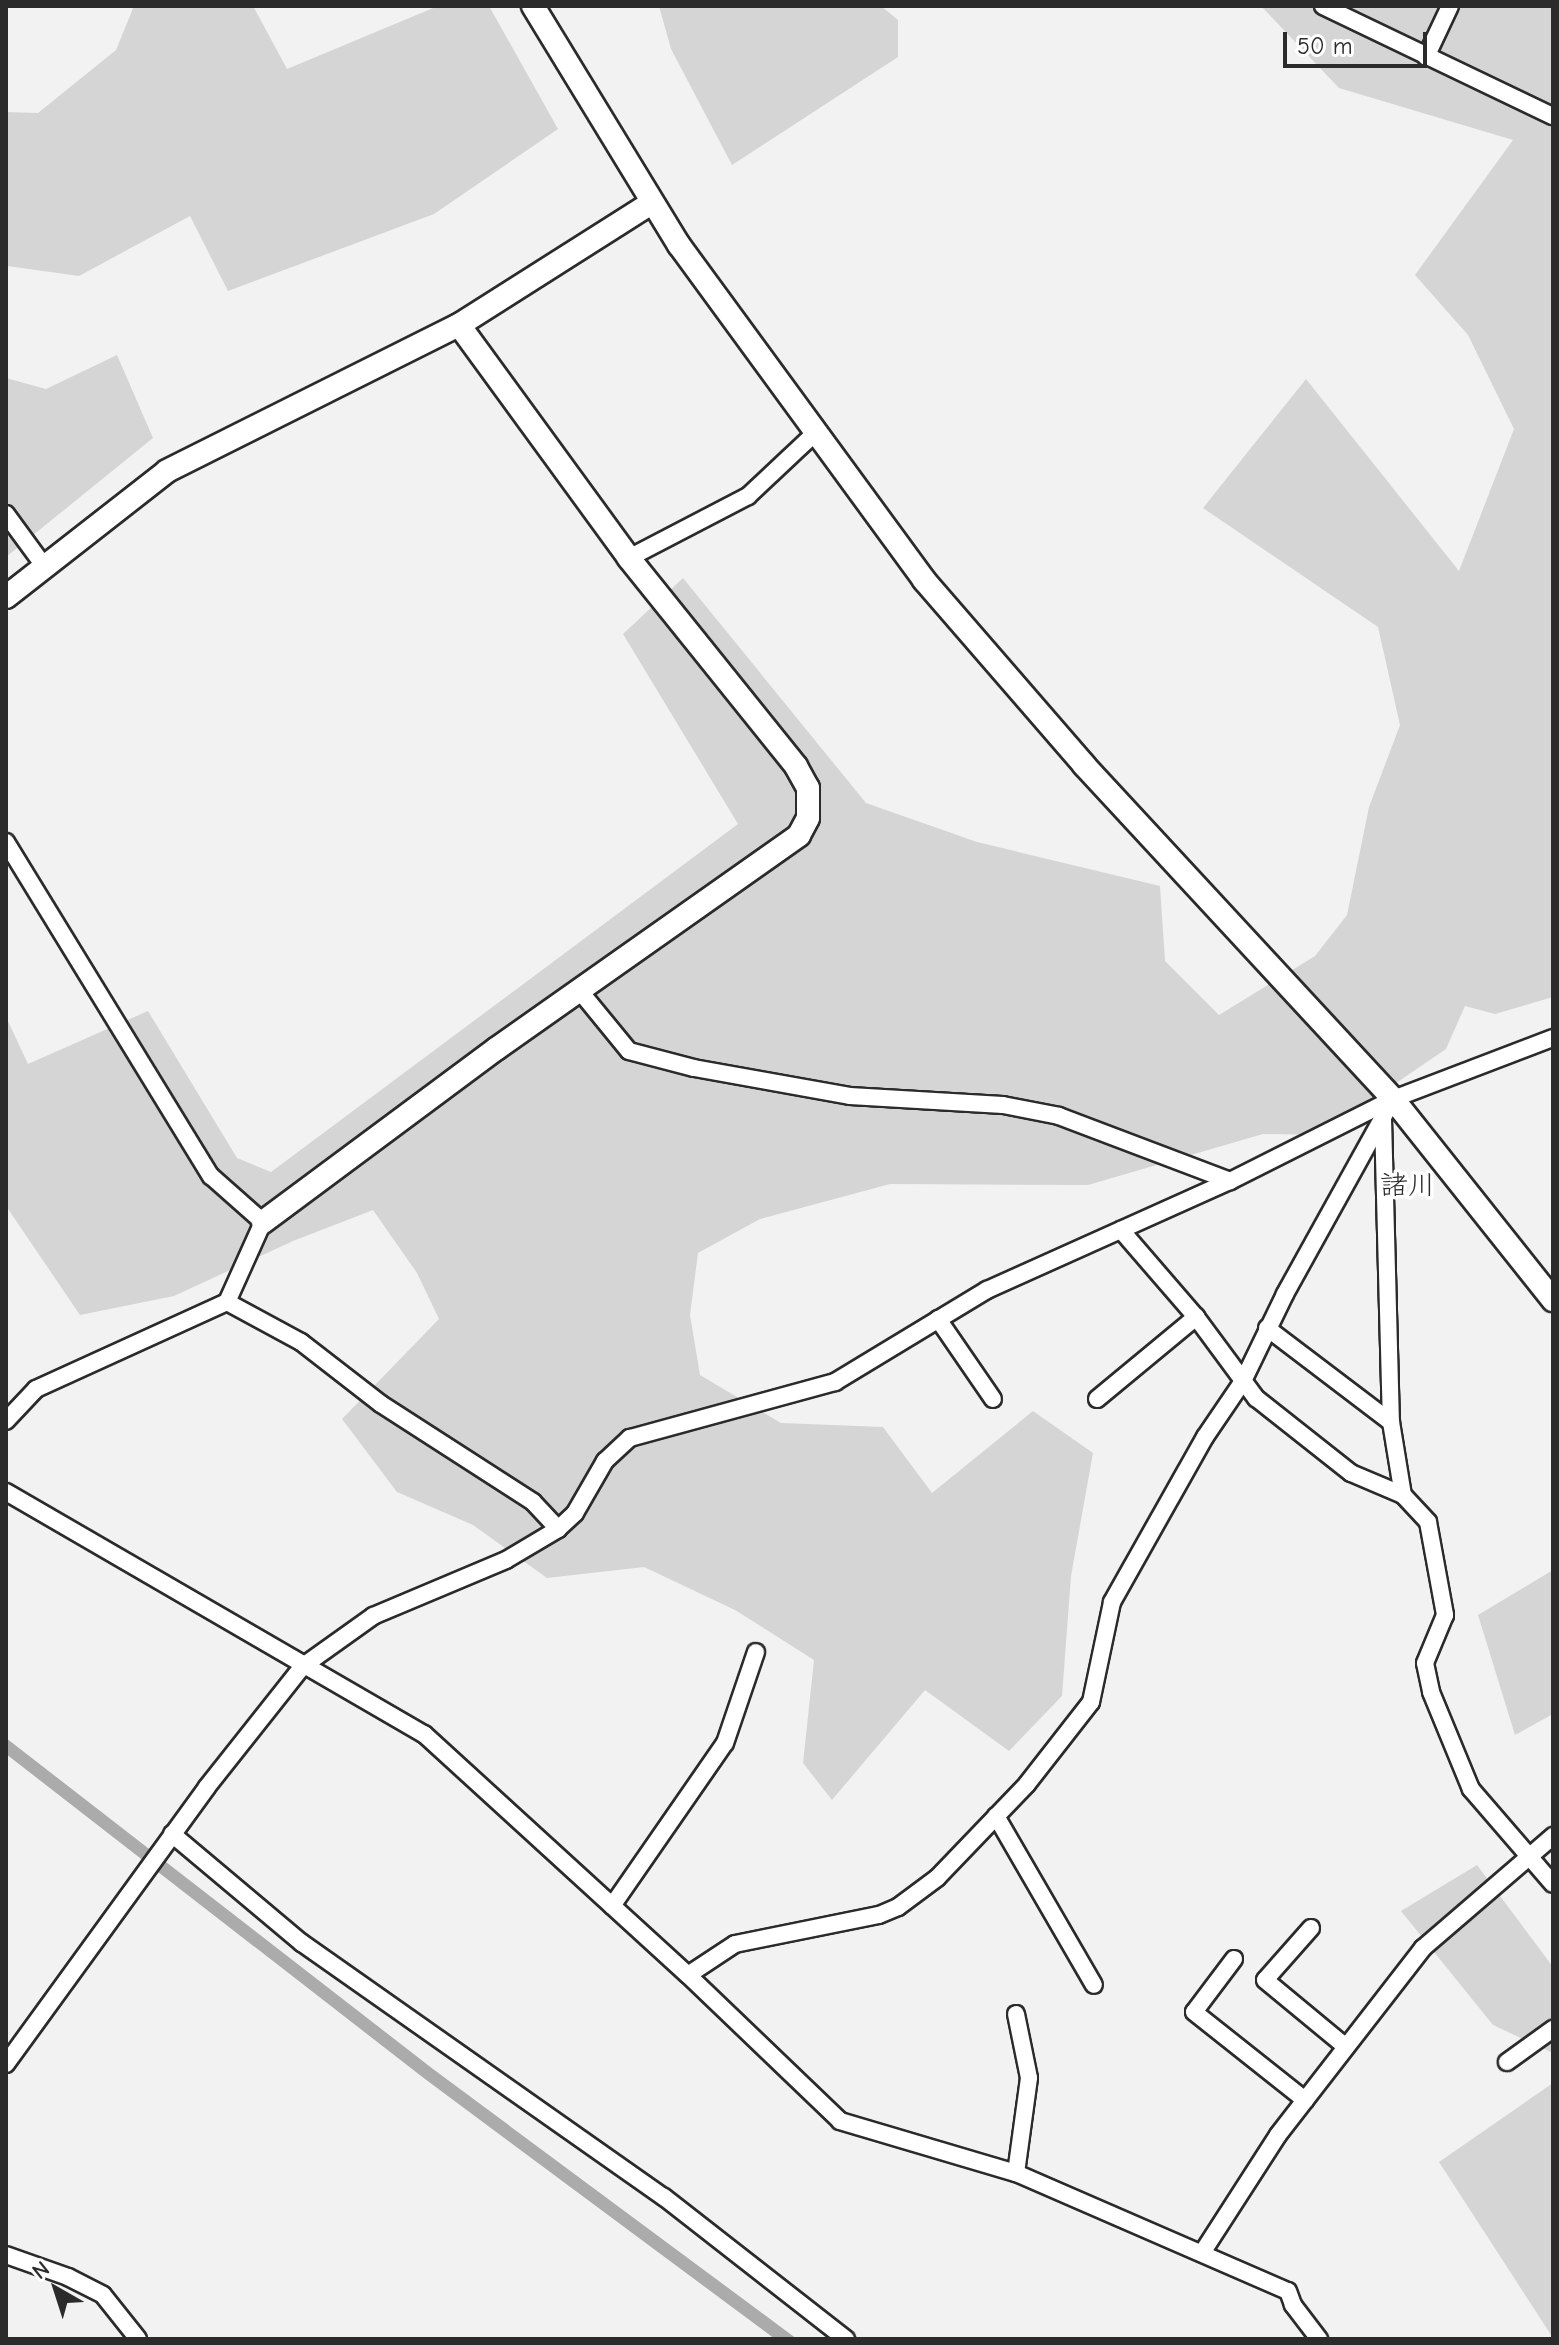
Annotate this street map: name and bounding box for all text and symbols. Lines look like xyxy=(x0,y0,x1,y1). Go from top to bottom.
scale bar xyxy=(1287,16,1431,66)
text: 50 m xyxy=(1297,32,1353,60)
district label: 諸川 xyxy=(1380,1168,1436,1202)
north arrow xyxy=(16,2249,96,2329)
text: N xyxy=(27,2256,55,2285)

